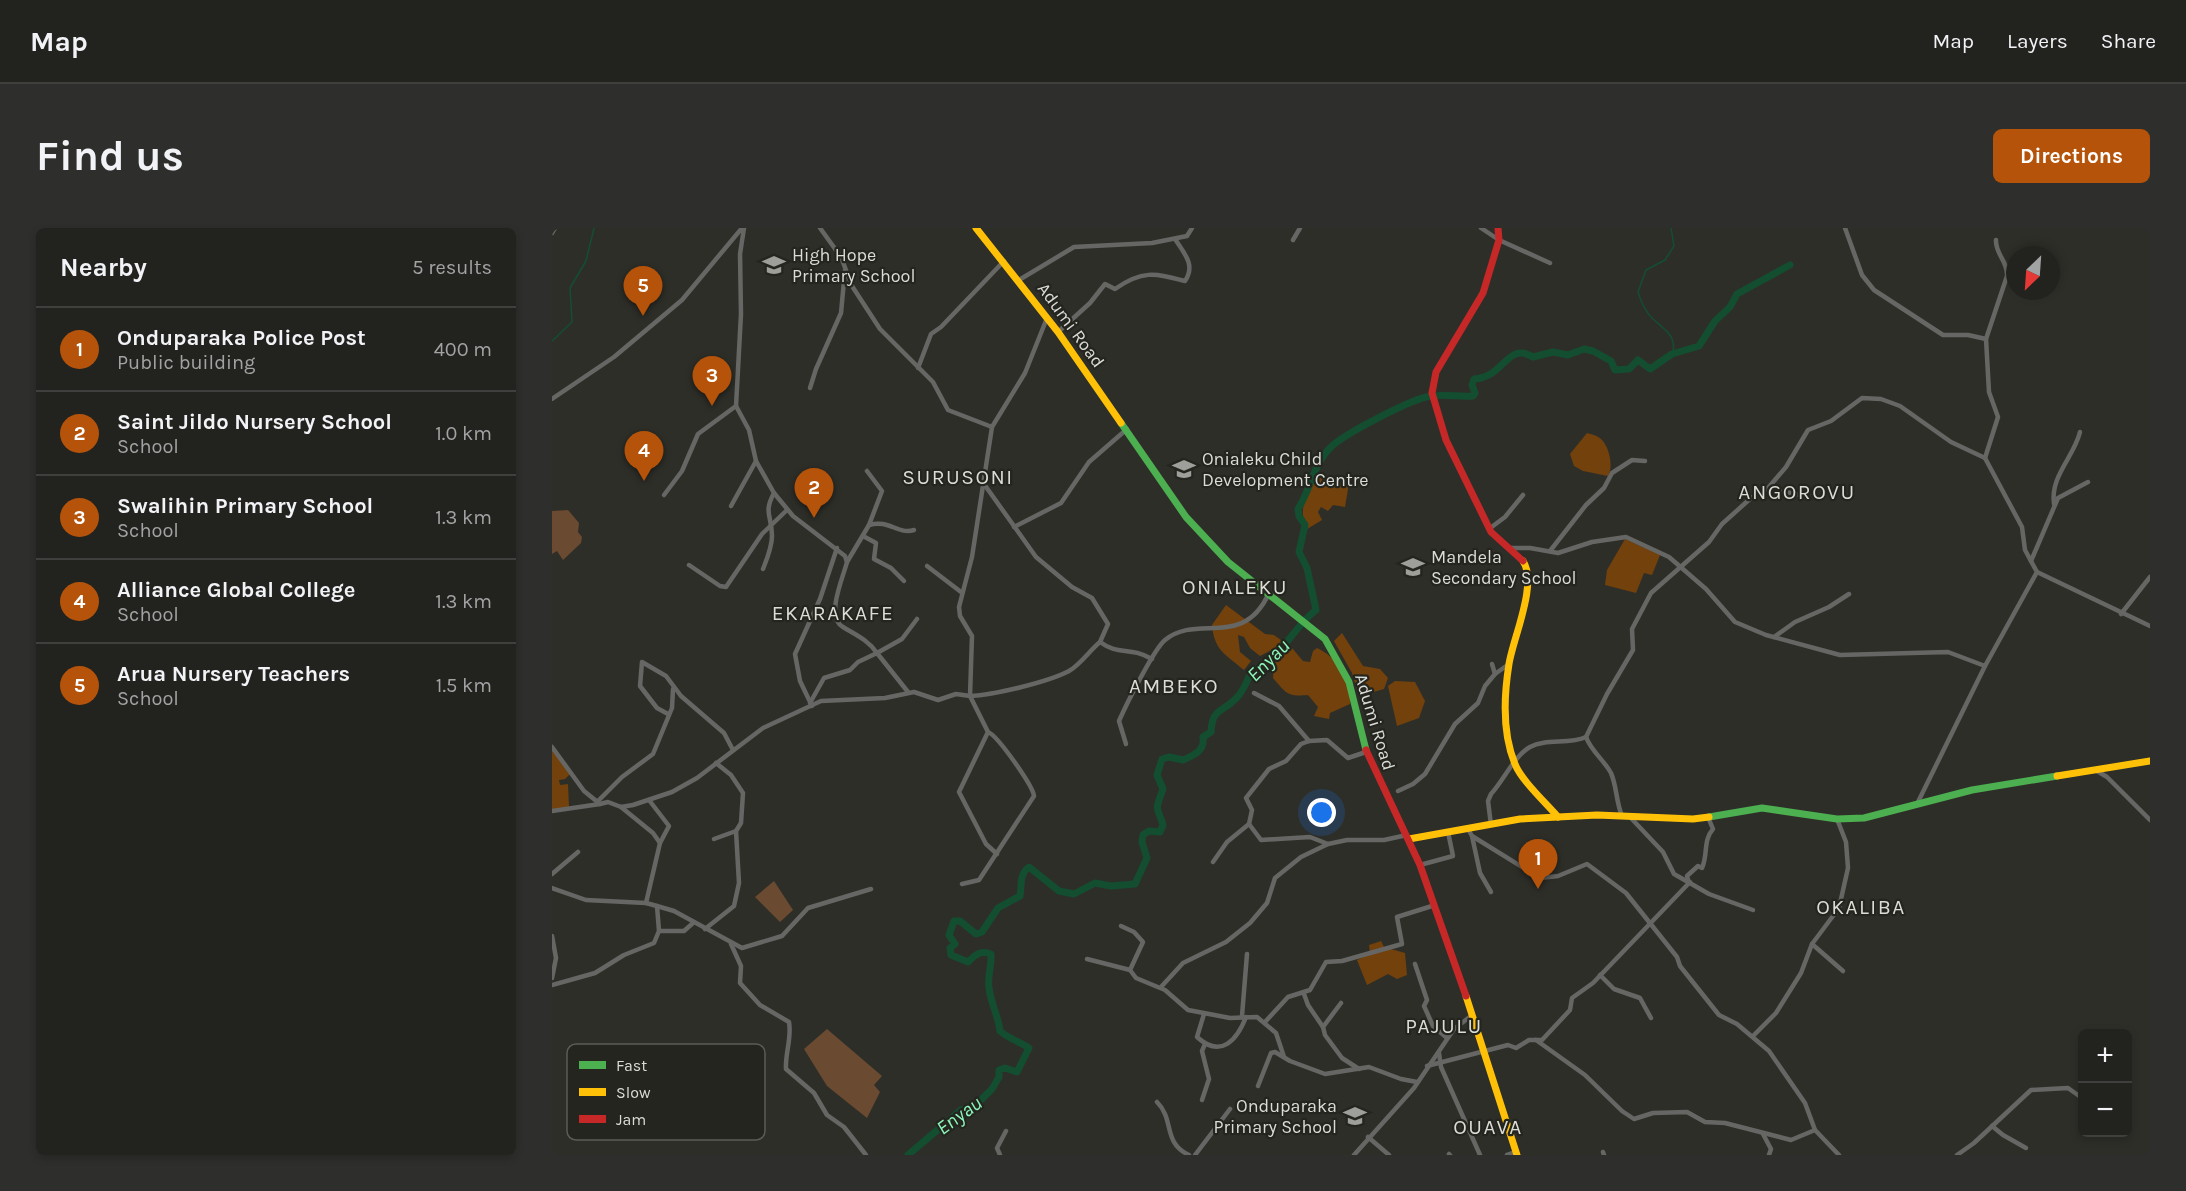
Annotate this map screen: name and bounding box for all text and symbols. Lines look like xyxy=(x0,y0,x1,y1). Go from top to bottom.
text: Map xyxy=(30,25,88,58)
text: Map xyxy=(1932,29,1974,53)
text: Layers xyxy=(2007,29,2068,53)
text: Share xyxy=(2101,29,2156,53)
button: Directions xyxy=(1993,129,2150,183)
text: Find us xyxy=(36,131,184,181)
place label: High Hope Primary School xyxy=(792,244,916,287)
north arrow xyxy=(2006,246,2060,300)
text: Nearby xyxy=(60,252,147,283)
school or university icon: High Hope Primary School xyxy=(761,252,787,278)
text: 5 results xyxy=(412,256,492,279)
pin: 5 xyxy=(624,266,662,316)
street label: Adumi Road xyxy=(1033,278,1109,372)
text: Onduparaka Police Post xyxy=(117,325,366,351)
text: 1 xyxy=(76,338,83,361)
text: 400 m xyxy=(434,338,492,361)
text: Public building xyxy=(117,351,255,374)
pin: 3 xyxy=(692,356,732,406)
text: Saint Jildo Nursery School xyxy=(117,409,392,435)
text: 2 xyxy=(73,422,86,445)
text: 1.0 km xyxy=(435,422,492,445)
pin: 4 xyxy=(624,432,664,481)
text: School xyxy=(117,435,179,458)
place label: Onialeku Child Development Centre xyxy=(1202,448,1368,491)
school or university icon: Onialeku Child Development Centre xyxy=(1171,456,1197,482)
district label: SURUSONI xyxy=(902,465,1014,489)
pin: 2 xyxy=(794,468,834,518)
district label: ANGOROVU xyxy=(1738,480,1856,504)
text: Swalihin Primary School xyxy=(117,493,373,519)
text: 3 xyxy=(73,506,86,529)
text: 1.3 km xyxy=(435,506,492,529)
text: School xyxy=(117,519,179,542)
place label: Mandela Secondary School xyxy=(1431,546,1577,589)
school or university icon: Mandela Secondary School xyxy=(1400,554,1426,580)
district label: ONIALEKU xyxy=(1182,575,1288,599)
text: Alliance Global College xyxy=(117,577,355,603)
text: 4 xyxy=(74,590,85,613)
text: 1.3 km xyxy=(435,590,492,613)
district label: EKARAKAFE xyxy=(772,601,894,625)
text: School xyxy=(117,603,179,626)
water label: Enyau xyxy=(1242,634,1294,686)
text: Arua Nursery Teachers xyxy=(117,661,350,687)
street label: Adumi Road xyxy=(1350,671,1400,773)
text: 5 xyxy=(74,674,85,697)
text: 1.5 km xyxy=(436,674,492,697)
district label: AMBEKO xyxy=(1129,674,1219,698)
text: School xyxy=(117,687,179,710)
your location xyxy=(1307,798,1336,827)
pin: 1 xyxy=(1518,840,1558,889)
district label: OKALIBA xyxy=(1816,895,1906,919)
district label: PAJULU xyxy=(1405,1014,1483,1038)
map controls xyxy=(2078,1029,2132,1137)
button: + xyxy=(2078,1029,2132,1083)
legend xyxy=(567,1044,765,1140)
text: Fast xyxy=(616,1056,647,1075)
text: Slow xyxy=(616,1083,651,1102)
button: − xyxy=(2078,1083,2132,1137)
water label: Enyau xyxy=(932,1091,987,1140)
place label: Onduparaka Primary School xyxy=(1214,1095,1337,1138)
school or university icon: Onduparaka Primary School xyxy=(1342,1103,1368,1129)
text: Jam xyxy=(616,1110,646,1129)
district label: OUAVA xyxy=(1453,1115,1523,1139)

